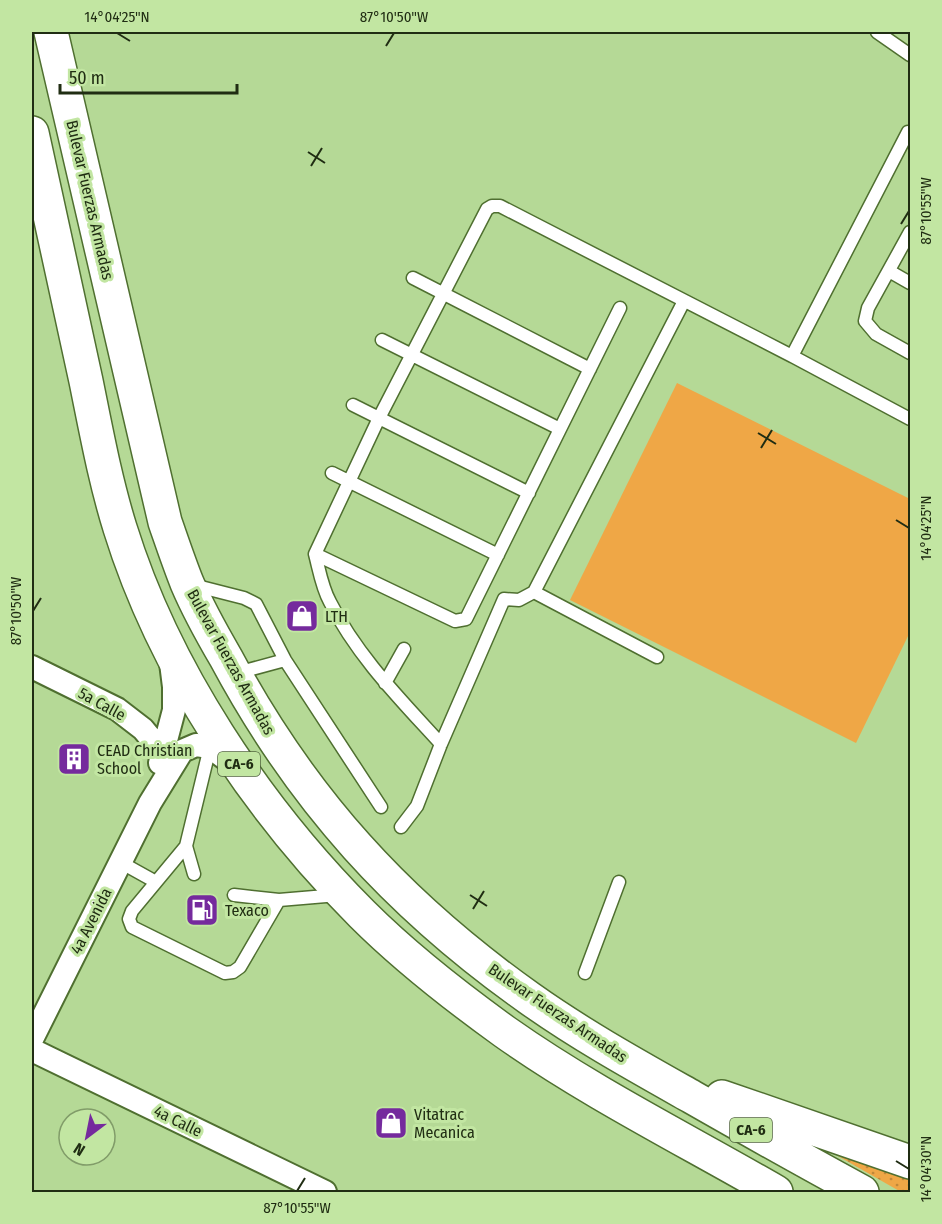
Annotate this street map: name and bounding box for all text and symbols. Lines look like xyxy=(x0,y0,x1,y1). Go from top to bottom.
text: 14°04'25"N xyxy=(84,8,150,26)
text: 87°10'50"W xyxy=(360,8,428,26)
scale bar xyxy=(60,57,237,95)
text: 50 m xyxy=(69,67,105,89)
street label: Bulevar Fuerzas Armadas xyxy=(62,118,118,282)
text: 87°10'55"W xyxy=(917,177,935,245)
text: 14°04'25"N xyxy=(917,495,935,561)
text: 87°10'50"W xyxy=(7,577,25,645)
street label: Bulevar Fuerzas Armadas xyxy=(183,586,279,738)
shop icon: LTH xyxy=(284,598,320,634)
place label: LTH xyxy=(325,607,348,626)
street label: 5a Calle xyxy=(75,683,129,725)
building icon: CEAD Christian School xyxy=(56,741,92,777)
place label: CEAD Christian School xyxy=(97,741,193,778)
road number: CA-6 xyxy=(218,752,260,776)
street label: 4a Avenida xyxy=(66,885,116,957)
fuel station icon: Texaco xyxy=(184,892,220,928)
place label: Texaco xyxy=(225,901,269,920)
street label: Bulevar Fuerzas Armadas xyxy=(485,960,631,1067)
street label: 4a Calle xyxy=(151,1101,205,1141)
shop icon: Vitatrac Mecanica xyxy=(373,1105,409,1141)
place label: Vitatrac Mecanica xyxy=(414,1105,475,1142)
north arrow xyxy=(57,1107,117,1167)
road number: CA-6 xyxy=(730,1118,772,1142)
text: 14°04'30"N xyxy=(917,1136,935,1202)
text: N xyxy=(70,1139,88,1160)
text: 87°10'55"W xyxy=(263,1199,331,1217)

